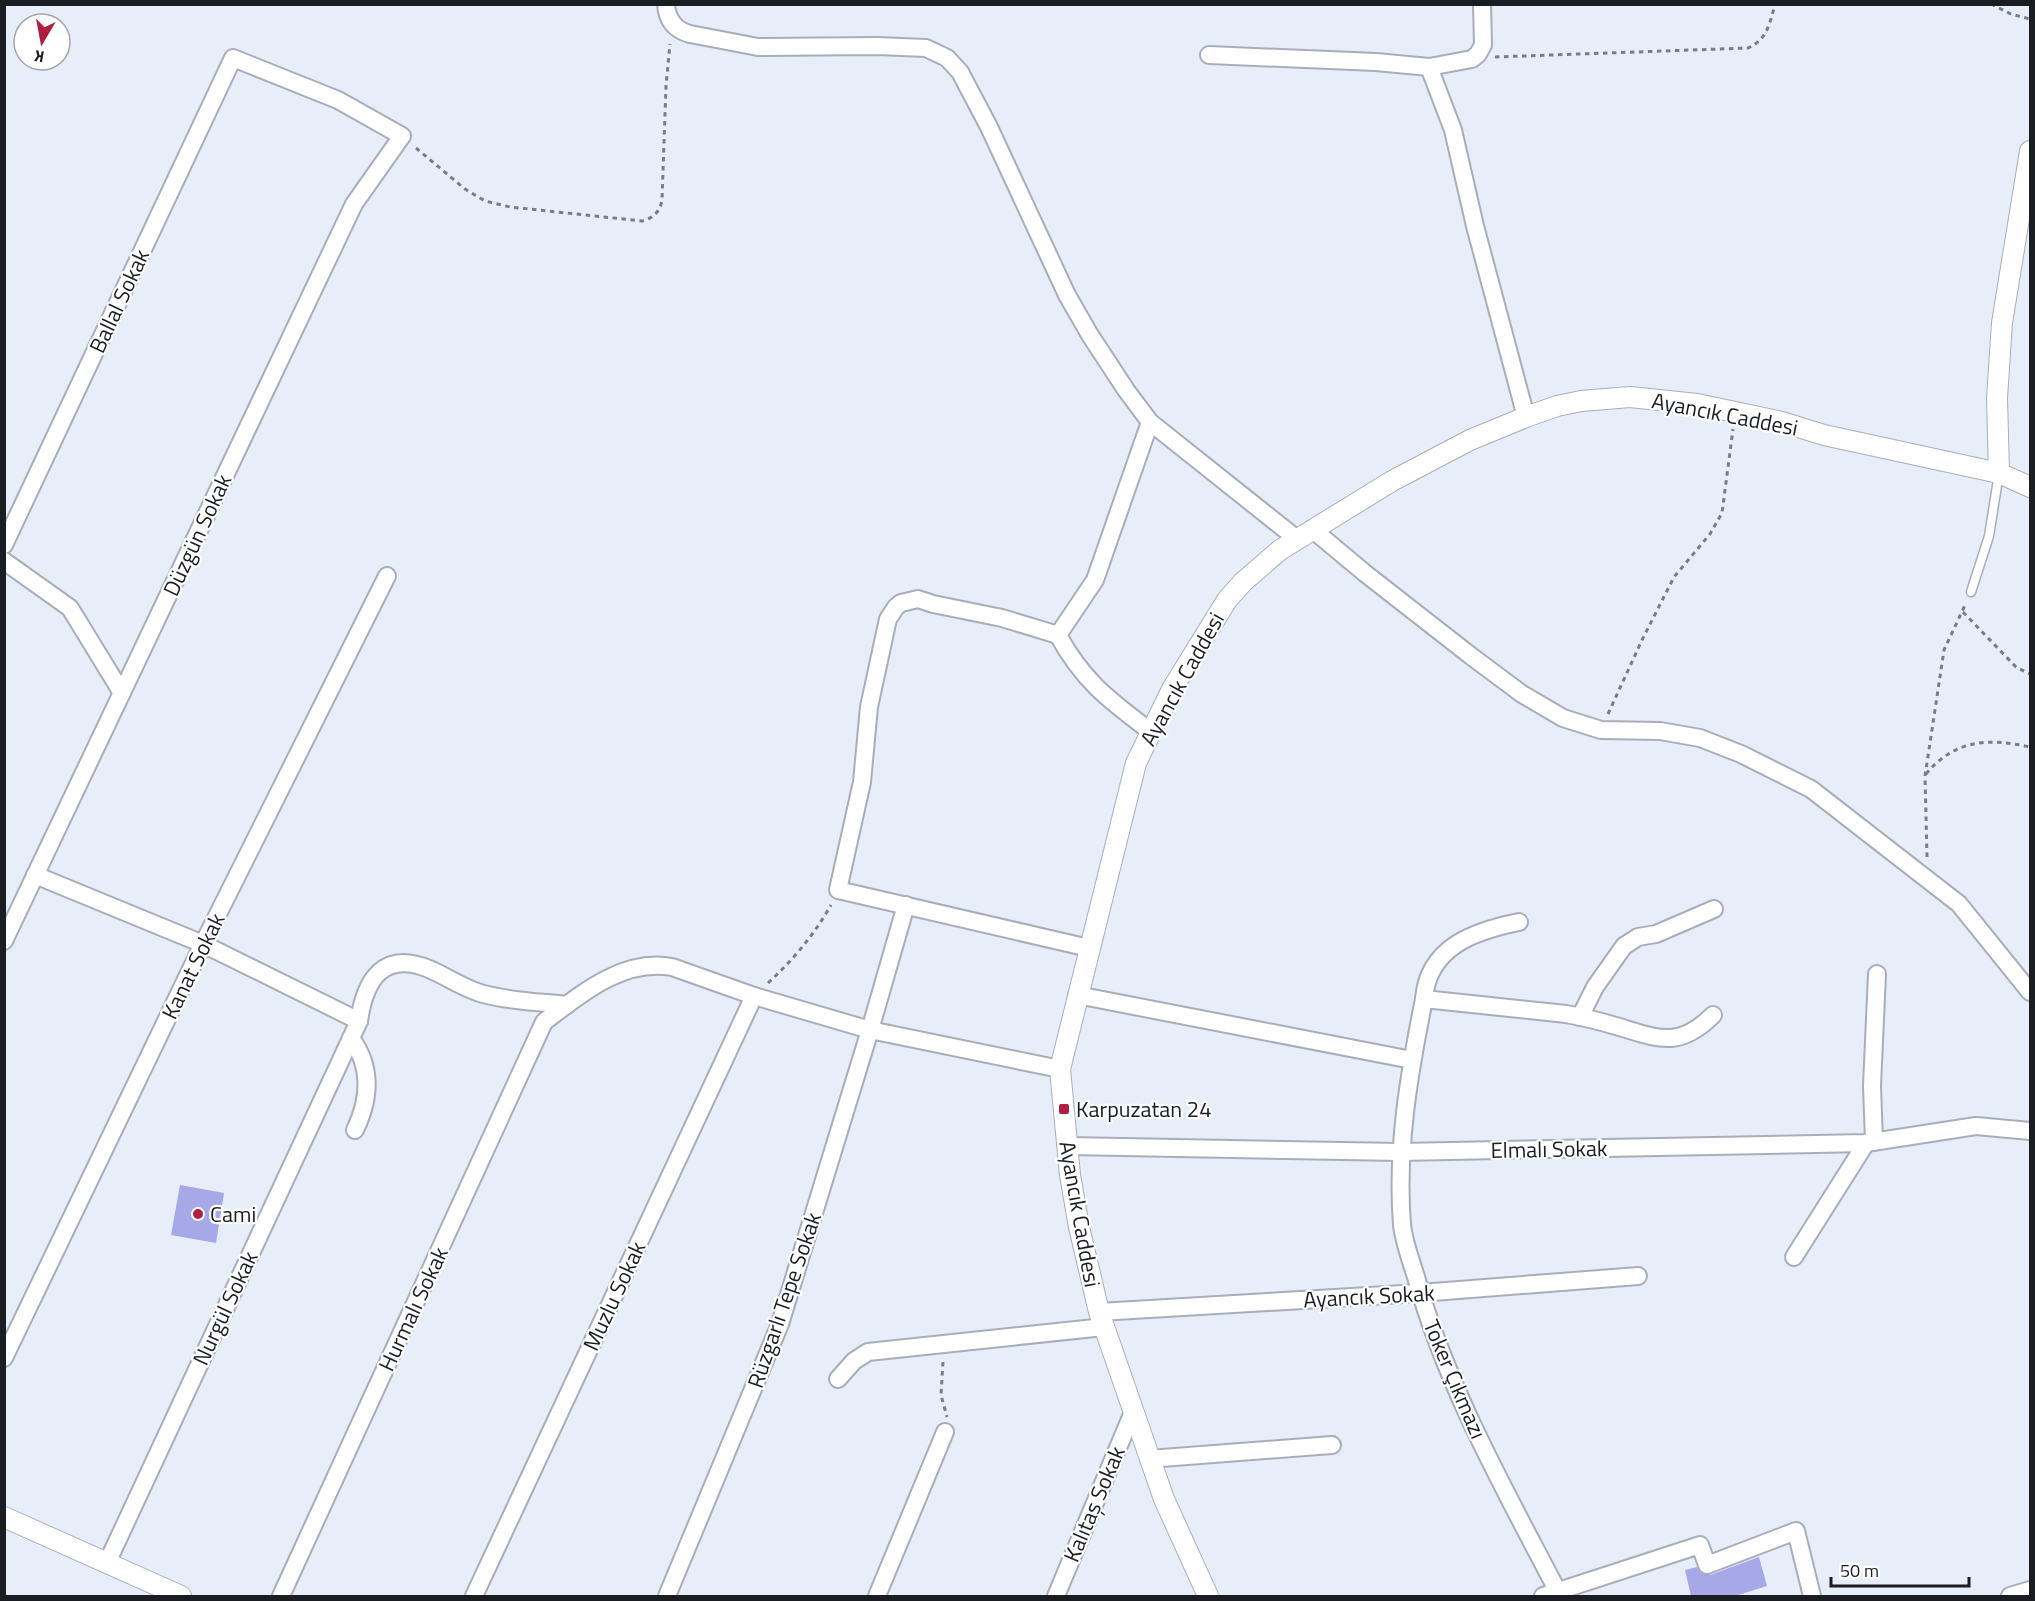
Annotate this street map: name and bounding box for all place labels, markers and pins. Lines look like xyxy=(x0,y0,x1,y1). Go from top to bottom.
place label: Karpuzatan 24 xyxy=(1076,1092,1212,1126)
marker: Karpuzatan 24 xyxy=(1057,1102,1071,1116)
place label: Cami xyxy=(210,1197,256,1231)
marker: Cami xyxy=(191,1207,205,1221)

